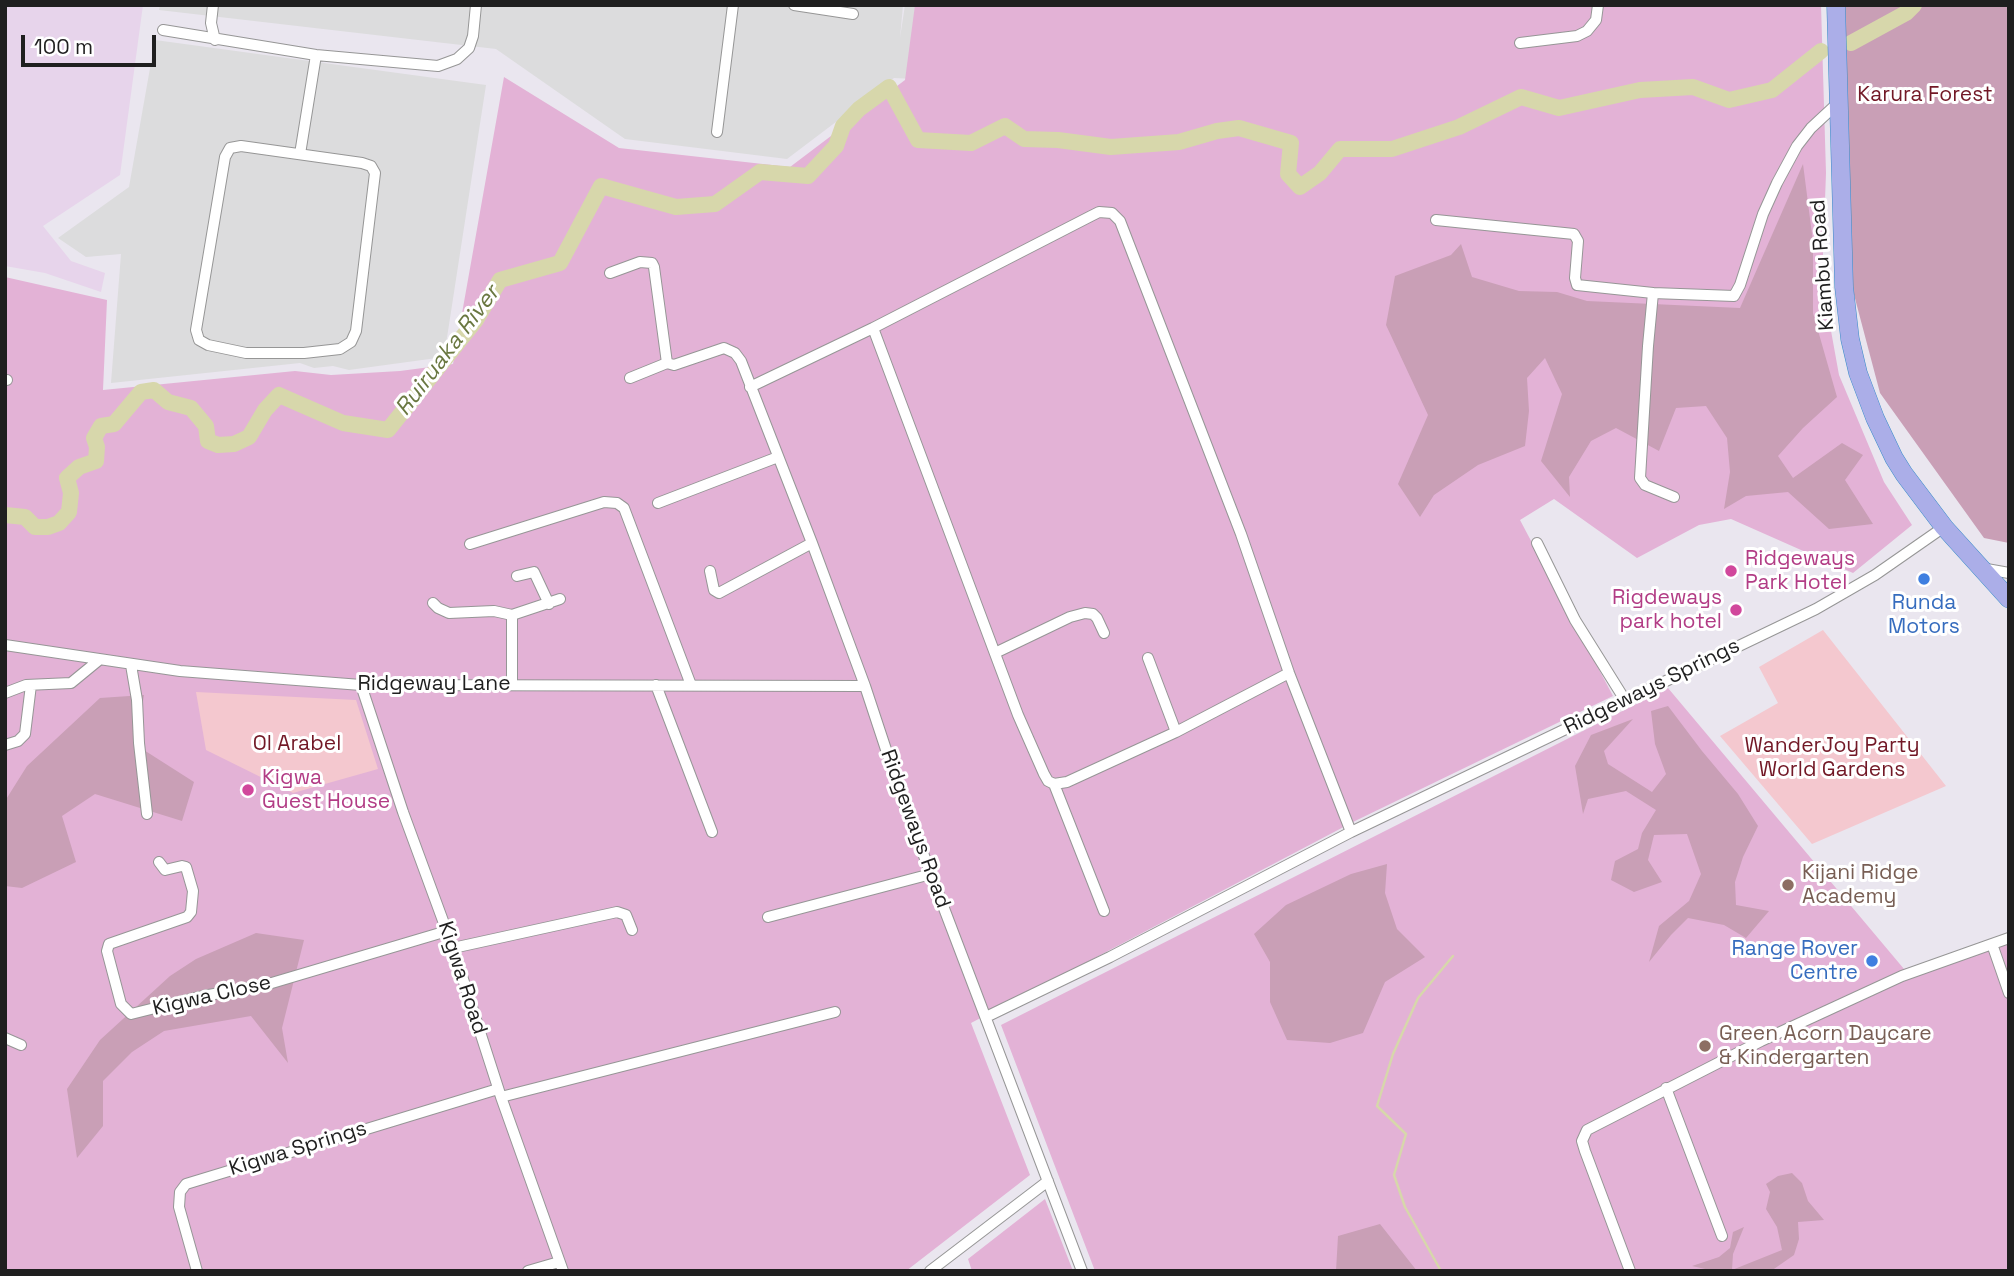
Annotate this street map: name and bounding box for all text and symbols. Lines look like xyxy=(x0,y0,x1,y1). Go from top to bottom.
scale bar xyxy=(24,21,159,65)
text: 100 m xyxy=(34,33,93,60)
park label: Karura Forest xyxy=(1857,82,1993,108)
street label: Kiambu Road xyxy=(1806,199,1840,331)
water label: Ruiruaka River xyxy=(390,280,506,422)
place label: Ridgeways Park Hotel xyxy=(1745,546,1855,596)
marker: Ridgeways Park Hotel xyxy=(1723,563,1739,579)
marker: Runda Motors xyxy=(1916,571,1932,587)
place label: Rigdeways park hotel xyxy=(1612,585,1722,635)
place label: Runda Motors xyxy=(1888,590,1960,640)
marker: Rigdeways park hotel xyxy=(1728,602,1744,618)
street label: Ridgeways Springs xyxy=(1560,634,1744,740)
street label: Ridgeway Lane xyxy=(357,671,511,697)
park label: Ol Arabel xyxy=(253,731,341,757)
park label: WanderJoy Party World Gardens xyxy=(1744,733,1920,783)
street label: Ridgeways Road xyxy=(875,746,955,912)
place label: Kigwa Guest House xyxy=(262,765,390,815)
marker: Kigwa Guest House xyxy=(240,782,256,798)
place label: Kijani Ridge Academy xyxy=(1802,860,1918,910)
marker: Kijani Ridge Academy xyxy=(1780,877,1796,893)
street label: Kigwa Road xyxy=(432,918,492,1038)
place label: Range Rover Centre xyxy=(1731,936,1858,986)
marker: Range Rover Centre xyxy=(1864,953,1880,969)
street label: Kigwa Close xyxy=(150,970,274,1022)
place label: Green Acorn Daycare & Kindergarten xyxy=(1719,1021,1932,1071)
marker: Green Acorn Daycare & Kindergarten xyxy=(1697,1038,1713,1054)
street label: Kigwa Springs xyxy=(226,1116,370,1182)

